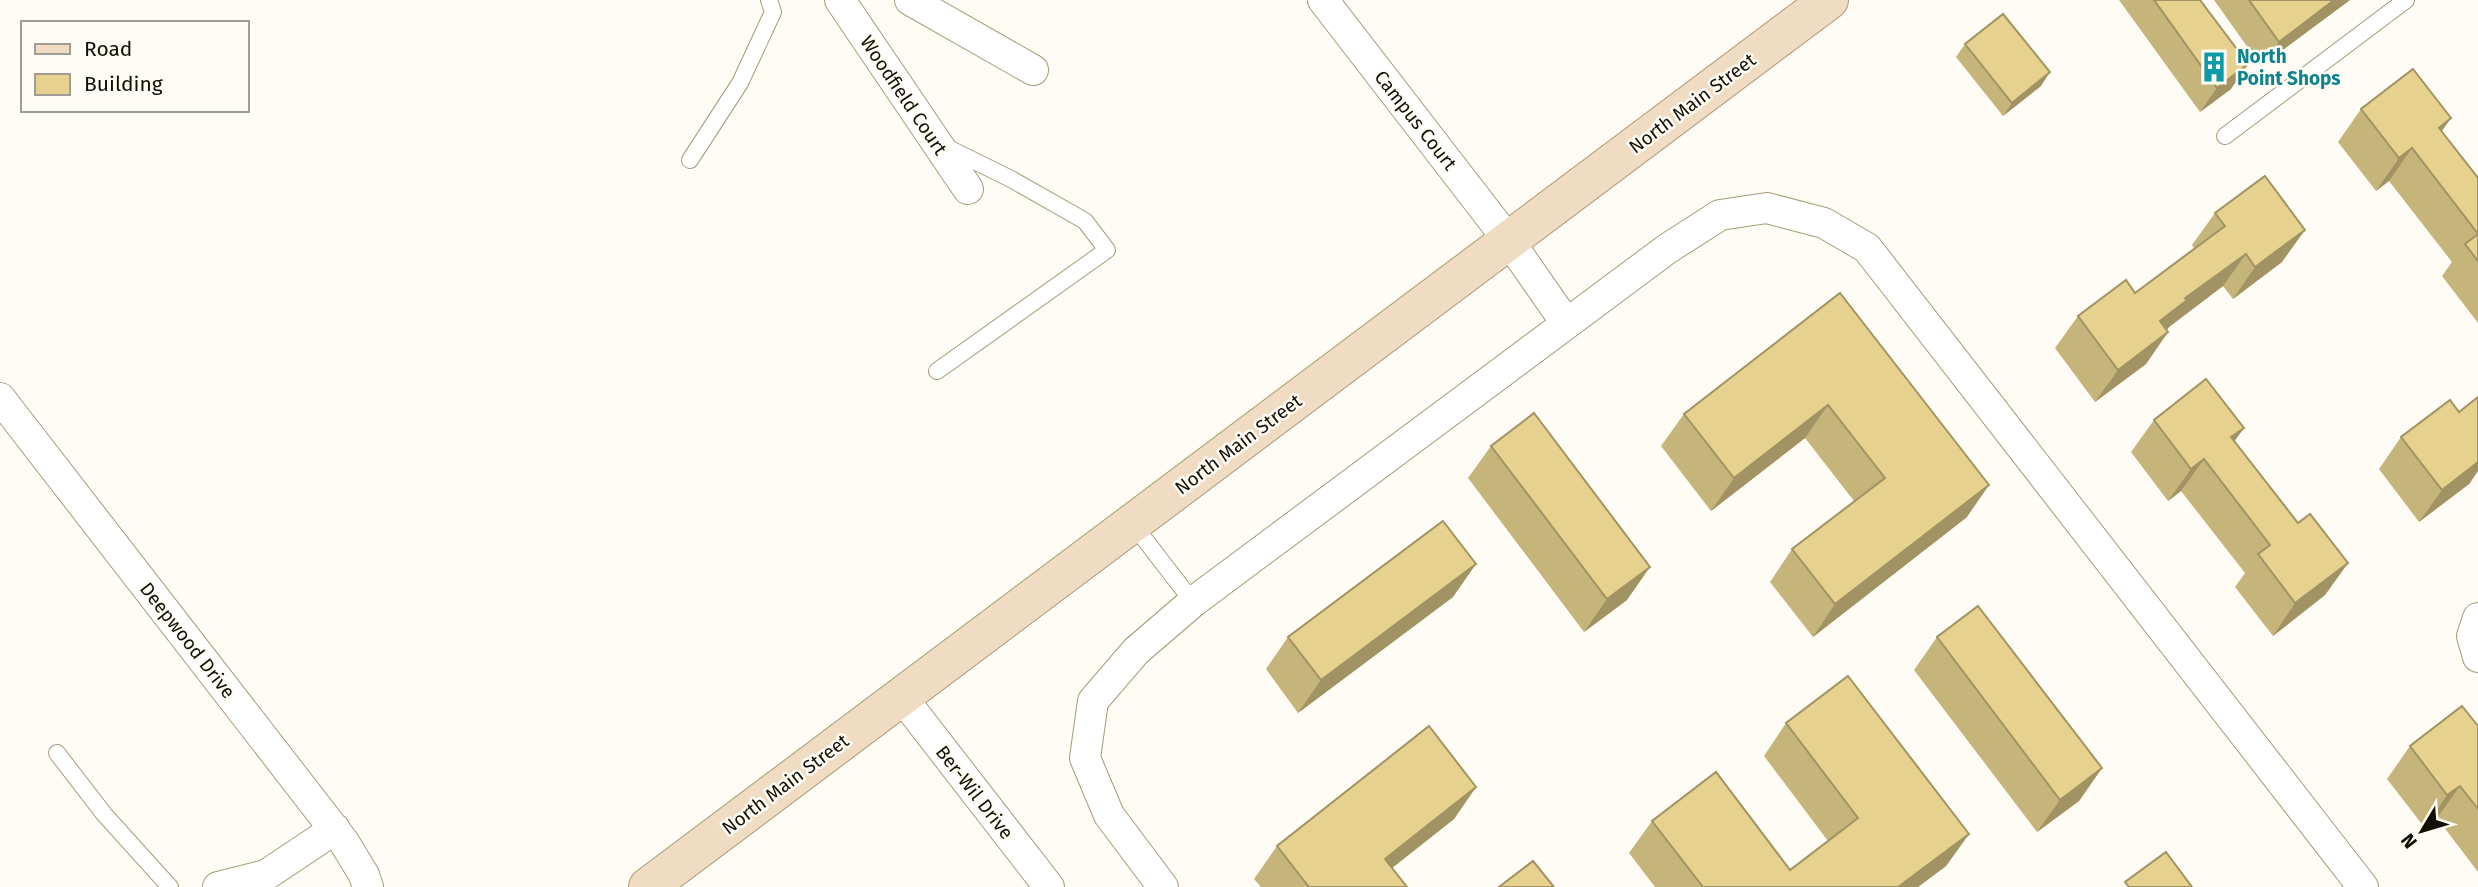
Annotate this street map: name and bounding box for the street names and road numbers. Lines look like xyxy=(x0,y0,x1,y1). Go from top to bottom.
street label: Woodfield Court xyxy=(855,31,952,159)
street label: North Main Street xyxy=(1624,48,1760,159)
street label: Campus Court xyxy=(1370,66,1462,175)
street label: North Main Street xyxy=(1170,389,1306,500)
street label: Deepwood Drive xyxy=(135,578,240,703)
street label: North Main Street xyxy=(717,729,853,840)
street label: Ber-Wil Drive xyxy=(931,741,1018,844)

